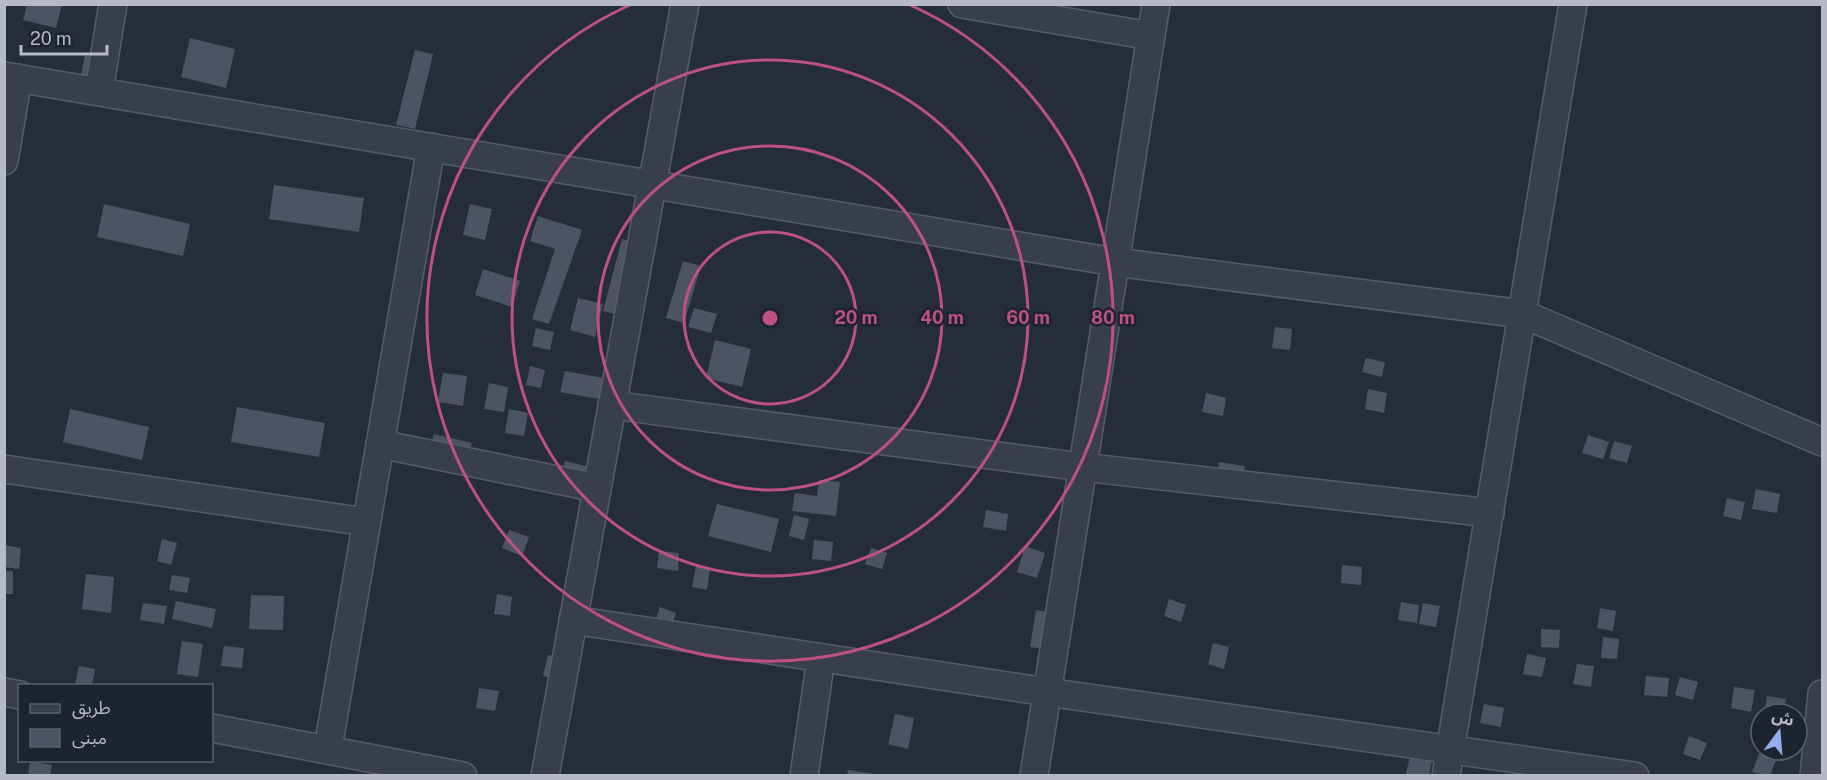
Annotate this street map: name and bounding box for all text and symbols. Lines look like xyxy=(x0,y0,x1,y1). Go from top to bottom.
scale bar xyxy=(21,18,106,56)
text: 20 m xyxy=(30,28,72,49)
text: 20 m xyxy=(834,307,878,328)
text: 40 m xyxy=(920,307,964,328)
text: 60 m xyxy=(1006,307,1050,328)
text: 80 m xyxy=(1091,307,1135,328)
centre of rings xyxy=(760,308,780,328)
legend xyxy=(18,684,213,762)
text: طريق xyxy=(72,697,111,719)
north arrow xyxy=(1749,702,1809,762)
text: ش xyxy=(1770,706,1796,730)
text: مبنى xyxy=(72,727,107,749)

